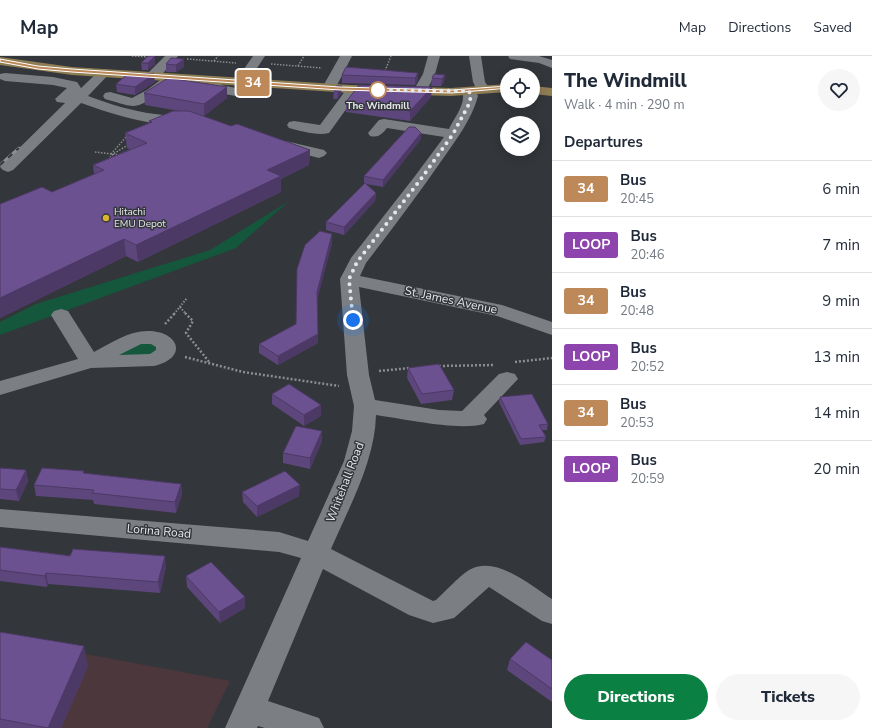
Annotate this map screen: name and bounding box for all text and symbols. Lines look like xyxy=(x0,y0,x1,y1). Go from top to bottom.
text: Map xyxy=(20,15,58,41)
text: Map xyxy=(679,18,706,37)
text: Directions xyxy=(728,18,791,37)
text: Saved xyxy=(813,18,852,37)
map controls xyxy=(500,68,540,156)
button: locate xyxy=(500,68,540,108)
text: The Windmill xyxy=(564,68,687,94)
button: heart xyxy=(818,69,860,111)
line badge: 34 xyxy=(235,70,271,96)
text: 34 xyxy=(245,73,261,92)
marker: The Windmill xyxy=(369,81,387,99)
text: Walk · 4 min · 290 m xyxy=(564,96,685,114)
place label: The Windmill xyxy=(346,99,411,113)
button: layers xyxy=(500,116,540,156)
text: Departures xyxy=(564,132,643,152)
text: Bus xyxy=(620,170,646,190)
text: 34 xyxy=(578,179,594,198)
text: 6 min xyxy=(822,179,860,199)
text: 20:45 xyxy=(620,190,654,208)
place label: Hitachi EMU Depot xyxy=(114,205,166,231)
marker: Hitachi EMU Depot xyxy=(101,213,111,223)
text: Bus xyxy=(630,226,657,246)
text: LOOP xyxy=(572,235,610,254)
text: 7 min xyxy=(822,235,860,255)
text: 20:46 xyxy=(630,246,665,264)
street label: St. James Avenue xyxy=(403,282,499,318)
text: Bus xyxy=(620,282,646,302)
text: 34 xyxy=(578,291,594,310)
text: 9 min xyxy=(822,291,860,311)
text: 20:48 xyxy=(620,302,654,320)
your location xyxy=(343,310,363,330)
text: Bus xyxy=(630,338,657,358)
text: LOOP xyxy=(572,347,610,366)
text: 13 min xyxy=(813,347,860,367)
text: 20:52 xyxy=(630,358,665,376)
text: Bus xyxy=(620,394,646,414)
text: 34 xyxy=(578,403,594,422)
text: 14 min xyxy=(813,403,860,423)
text: 20:53 xyxy=(620,414,654,432)
street label: Whitehall Road xyxy=(322,440,368,524)
text: Bus xyxy=(630,450,657,470)
text: LOOP xyxy=(572,459,610,478)
text: 20 min xyxy=(813,459,860,479)
text: 20:59 xyxy=(630,470,665,488)
street label: Lorina Road xyxy=(126,520,192,542)
button: Directions xyxy=(564,674,708,720)
button: Tickets xyxy=(716,674,860,720)

